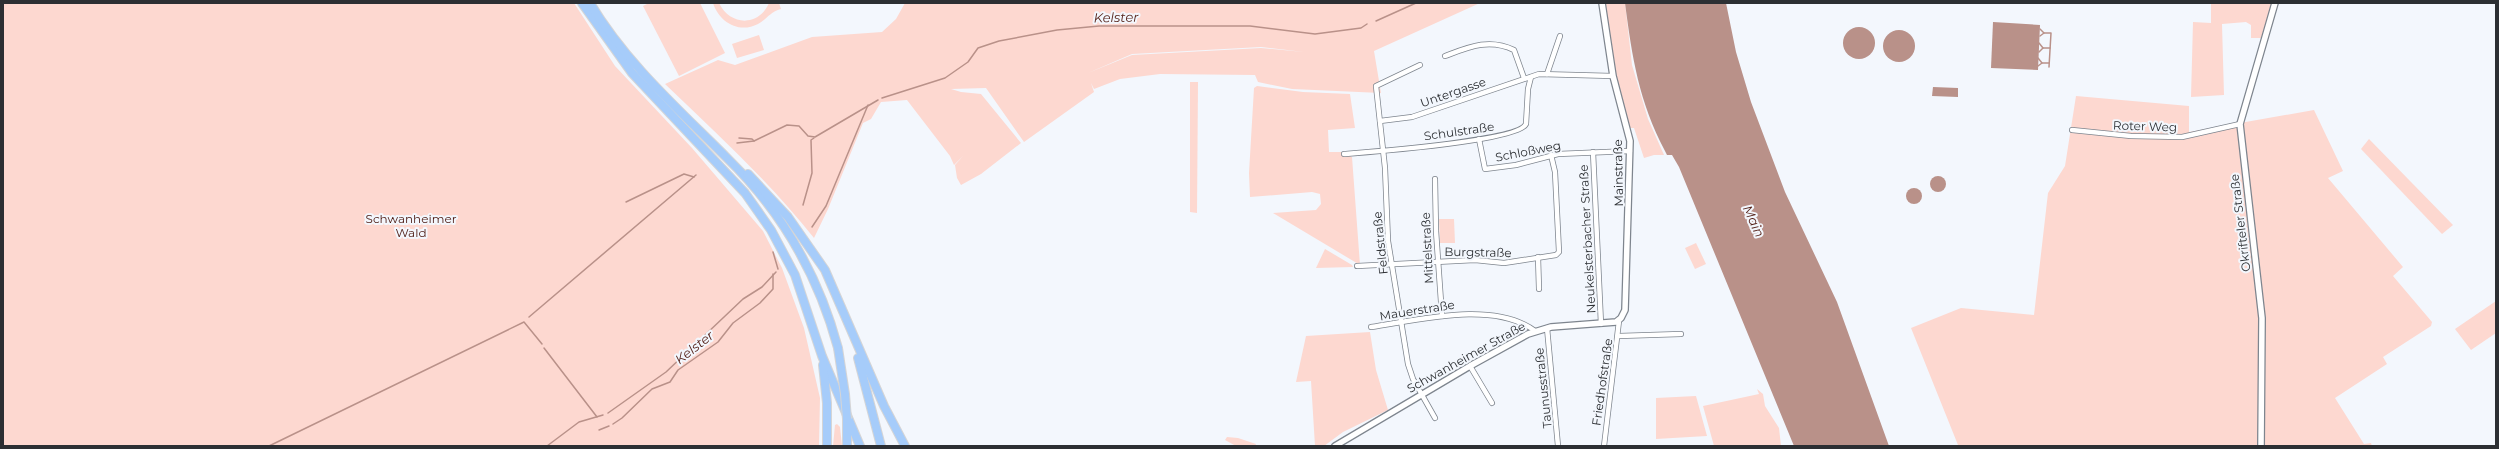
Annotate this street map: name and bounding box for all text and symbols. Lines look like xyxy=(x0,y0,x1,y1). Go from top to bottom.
water label: Kelster xyxy=(1093,9,1139,25)
street label: Untergasse xyxy=(1418,74,1488,110)
street label: Roter Weg xyxy=(2113,117,2177,135)
street label: Schulstraße xyxy=(1423,119,1495,143)
street label: Schloßweg xyxy=(1494,137,1562,165)
street label: Mainstraße xyxy=(1610,139,1626,207)
street label: Neukelsterbacher Straße xyxy=(1576,164,1598,314)
street label: Okrifteler Straße xyxy=(2227,173,2253,273)
water label: Main xyxy=(1740,202,1768,240)
park label: Schwanheimer Wald xyxy=(366,211,457,240)
street label: Feldstraße xyxy=(1369,211,1391,275)
street label: Mittelstraße xyxy=(1418,212,1436,284)
street label: Burgstraße xyxy=(1444,244,1512,260)
street label: Mauerstraße xyxy=(1378,297,1456,323)
street label: Schwanheimer Straße xyxy=(1404,318,1528,396)
water label: Kelster xyxy=(671,326,717,367)
street label: Friedhofstraße xyxy=(1588,337,1616,427)
street label: Taunusstraße xyxy=(1531,347,1555,429)

